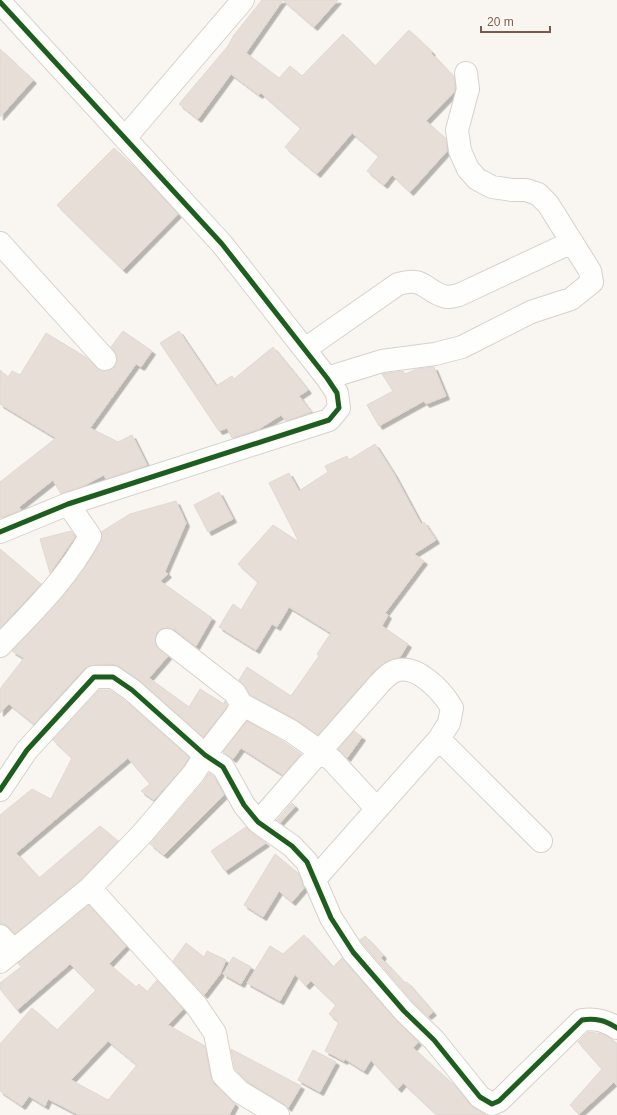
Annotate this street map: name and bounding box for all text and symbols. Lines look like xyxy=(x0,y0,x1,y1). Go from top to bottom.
scale bar xyxy=(481,8,550,34)
text: 20 m xyxy=(487,15,514,29)

